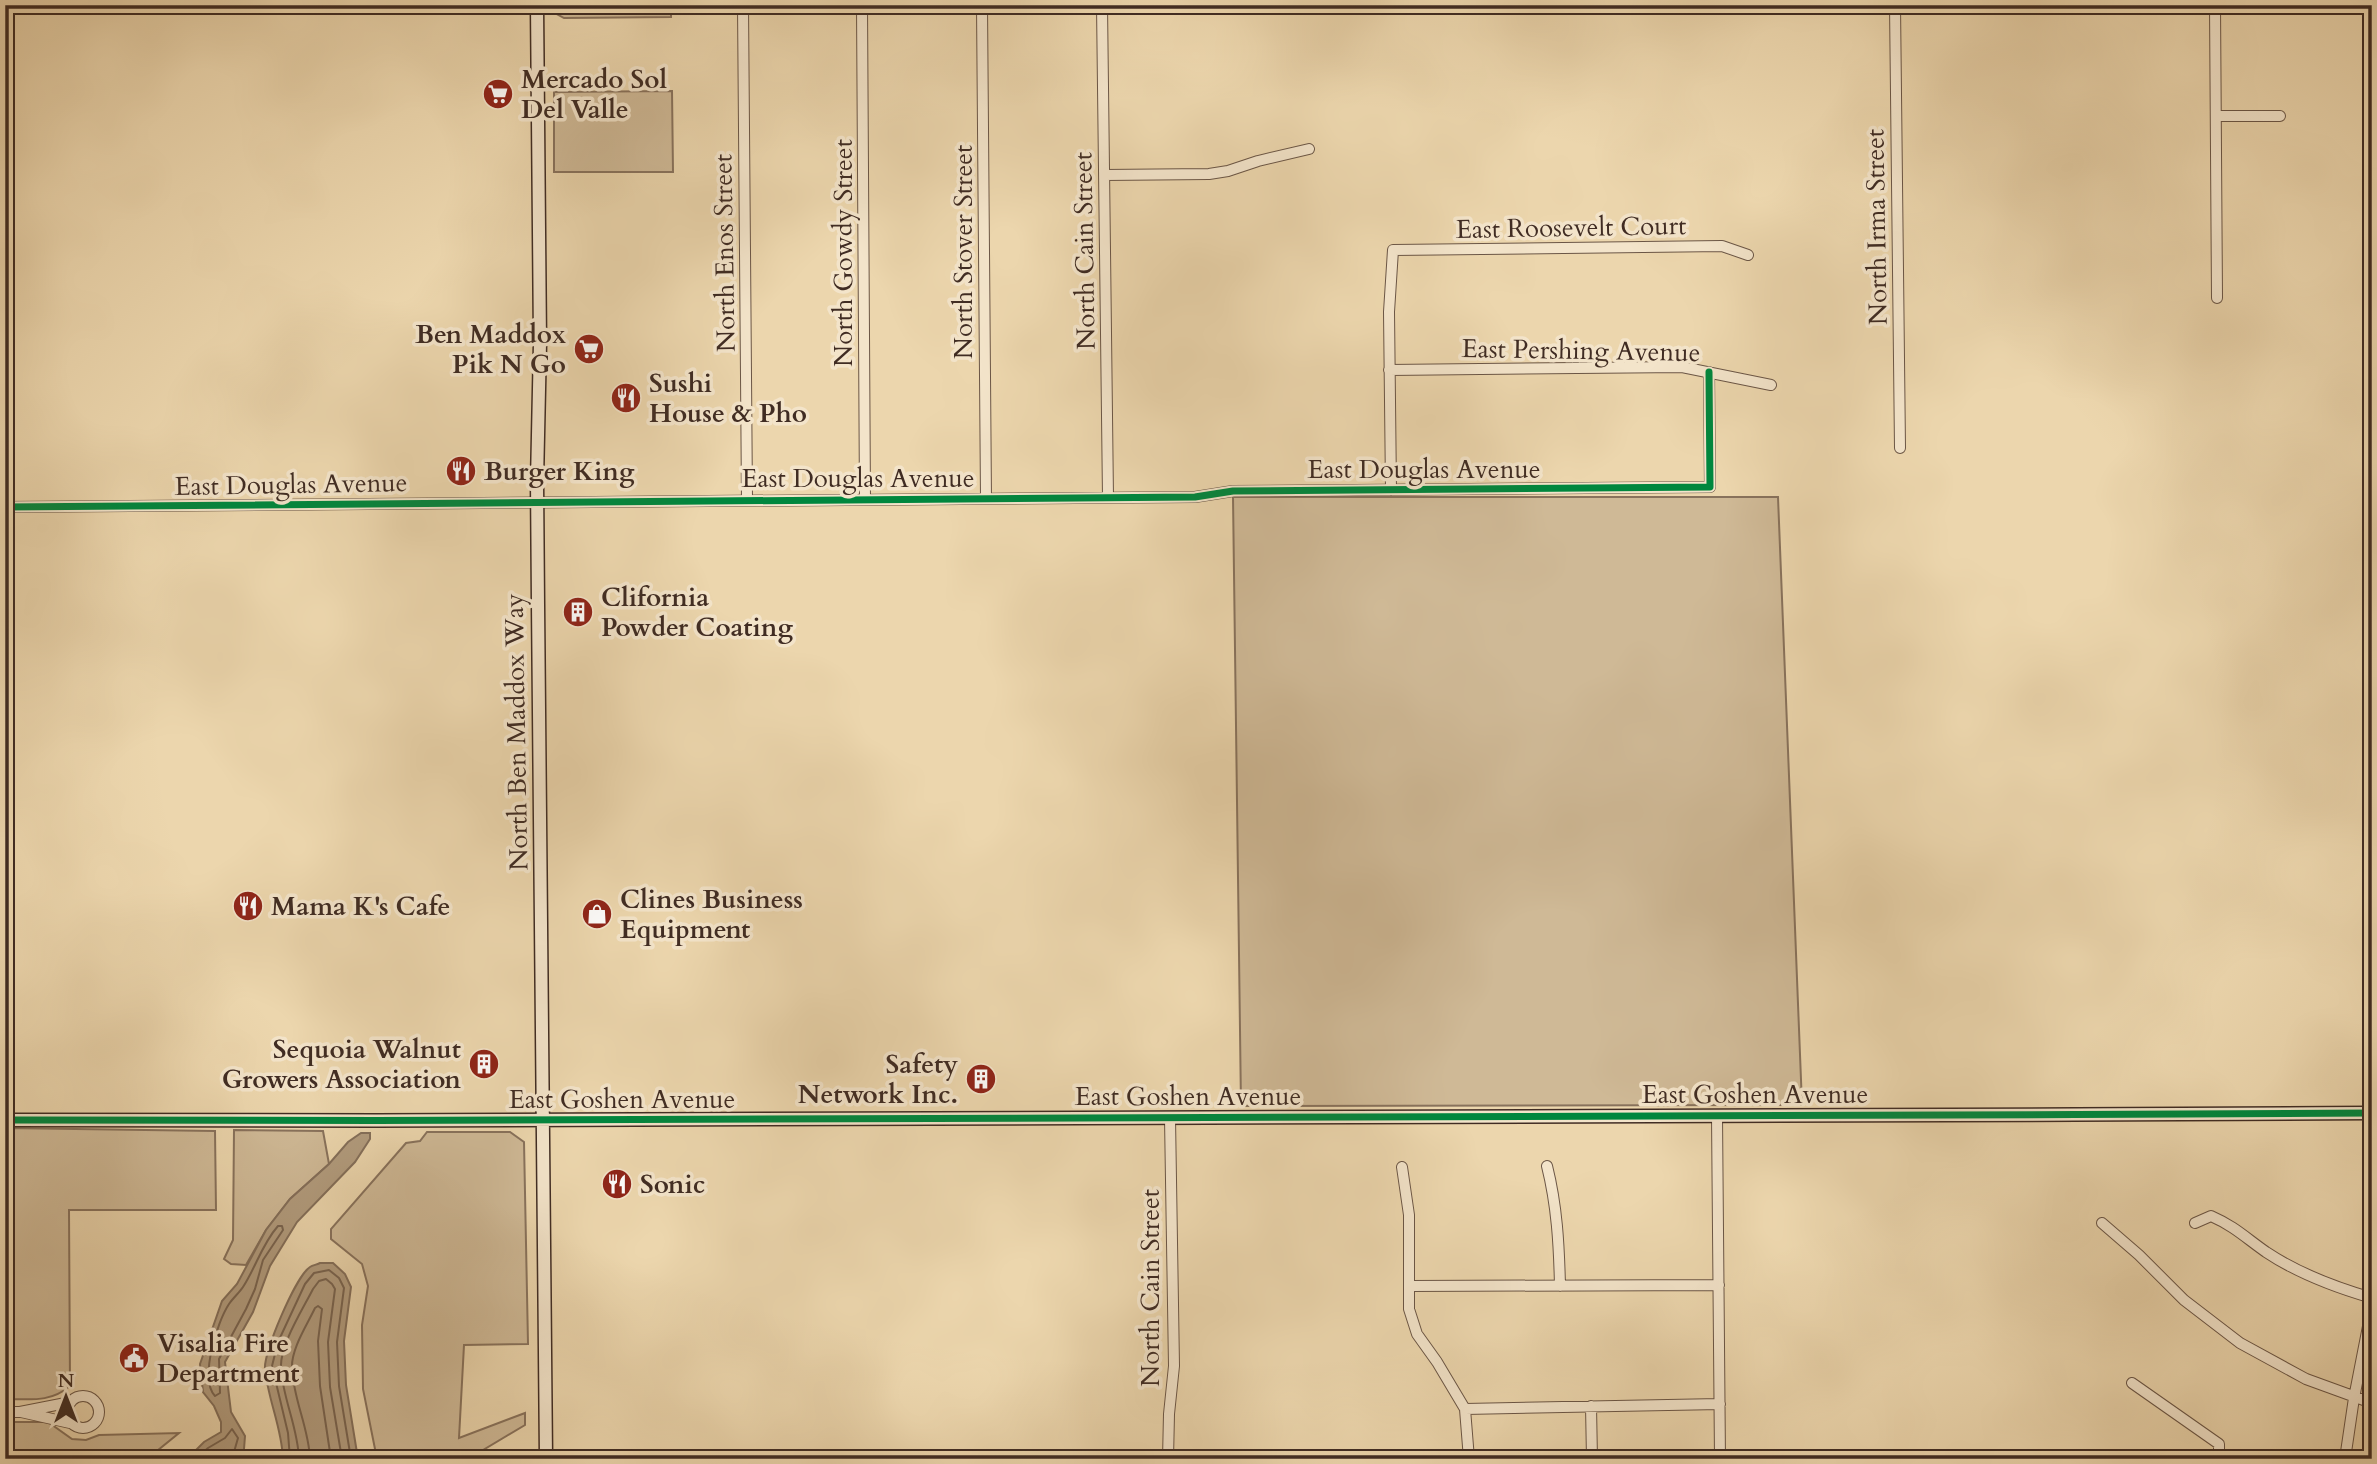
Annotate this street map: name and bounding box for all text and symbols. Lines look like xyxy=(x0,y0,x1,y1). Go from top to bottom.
place label: Mercado Sol Del Valle xyxy=(521,62,667,127)
supermarket icon: Mercado Sol Del Valle xyxy=(481,77,515,111)
street label: North Irma Street xyxy=(1857,129,1896,325)
street label: North Gowdy Street xyxy=(826,139,861,367)
street label: North Stover Street xyxy=(946,145,981,359)
street label: North Cain Street xyxy=(1065,152,1104,350)
street label: North Enos Street xyxy=(705,154,744,352)
street label: East Roosevelt Court xyxy=(1455,208,1687,247)
place label: Ben Maddox Pik N Go xyxy=(415,317,566,382)
street label: East Pershing Avenue xyxy=(1461,331,1701,370)
supermarket icon: Ben Maddox Pik N Go xyxy=(572,332,606,366)
place label: Sushi House & Pho xyxy=(649,366,807,431)
restaurant icon: Sushi House & Pho xyxy=(609,381,643,415)
street label: East Douglas Avenue xyxy=(1307,452,1541,487)
restaurant icon: Burger King xyxy=(444,454,478,488)
place label: Burger King xyxy=(484,454,635,489)
street label: East Douglas Avenue xyxy=(741,461,975,496)
street label: East Douglas Avenue xyxy=(174,465,408,504)
place label: Clifornia Powder Coating xyxy=(601,580,794,645)
street label: North Ben Maddox Way xyxy=(497,593,536,871)
building icon: Clifornia Powder Coating xyxy=(561,595,595,629)
place label: Clines Business Equipment xyxy=(620,882,803,947)
restaurant icon: Mama K's Cafe xyxy=(231,889,265,923)
place label: Mama K's Cafe xyxy=(271,889,450,924)
shop icon: Clines Business Equipment xyxy=(580,897,614,931)
place label: Sequoia Walnut Growers Association xyxy=(222,1032,461,1097)
building icon: Sequoia Walnut Growers Association xyxy=(467,1047,501,1081)
place label: Safety Network Inc. xyxy=(798,1047,958,1112)
building icon: Safety Network Inc. xyxy=(964,1062,998,1096)
street label: East Goshen Avenue xyxy=(1642,1077,1868,1112)
street label: East Goshen Avenue xyxy=(1075,1079,1301,1114)
street label: East Goshen Avenue xyxy=(509,1082,735,1117)
restaurant icon: Sonic xyxy=(600,1167,634,1201)
place label: Sonic xyxy=(640,1167,705,1202)
street label: North Cain Street xyxy=(1133,1189,1168,1387)
place label: Visalia Fire Department xyxy=(157,1326,299,1391)
public building icon: Visalia Fire Department xyxy=(117,1341,151,1375)
north arrow xyxy=(32,1362,102,1432)
text: N xyxy=(58,1368,75,1394)

